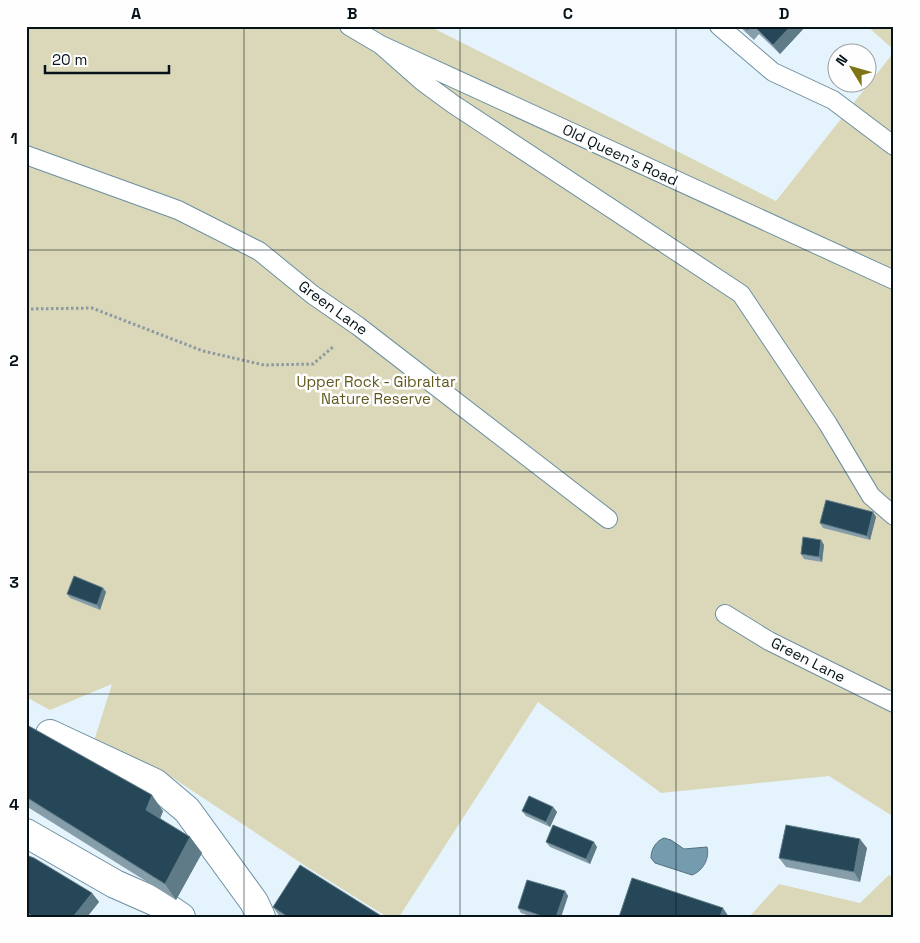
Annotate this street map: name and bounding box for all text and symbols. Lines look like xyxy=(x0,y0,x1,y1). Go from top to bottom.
text: A xyxy=(131,3,141,24)
text: B xyxy=(347,3,357,24)
text: C xyxy=(563,3,573,24)
text: D xyxy=(779,3,789,24)
scale bar xyxy=(45,42,169,74)
north arrow xyxy=(828,42,878,92)
text: 20 m xyxy=(52,50,87,69)
text: N xyxy=(832,51,852,69)
street label: Old Queen's Road xyxy=(559,119,681,190)
text: 1 xyxy=(10,128,18,149)
street label: Green Lane xyxy=(295,276,372,339)
text: 2 xyxy=(9,350,19,371)
park label: Upper Rock - Gibraltar Nature Reserve xyxy=(296,372,456,408)
text: 3 xyxy=(9,572,19,593)
street label: Green Lane xyxy=(768,633,849,686)
text: 4 xyxy=(9,794,19,815)

